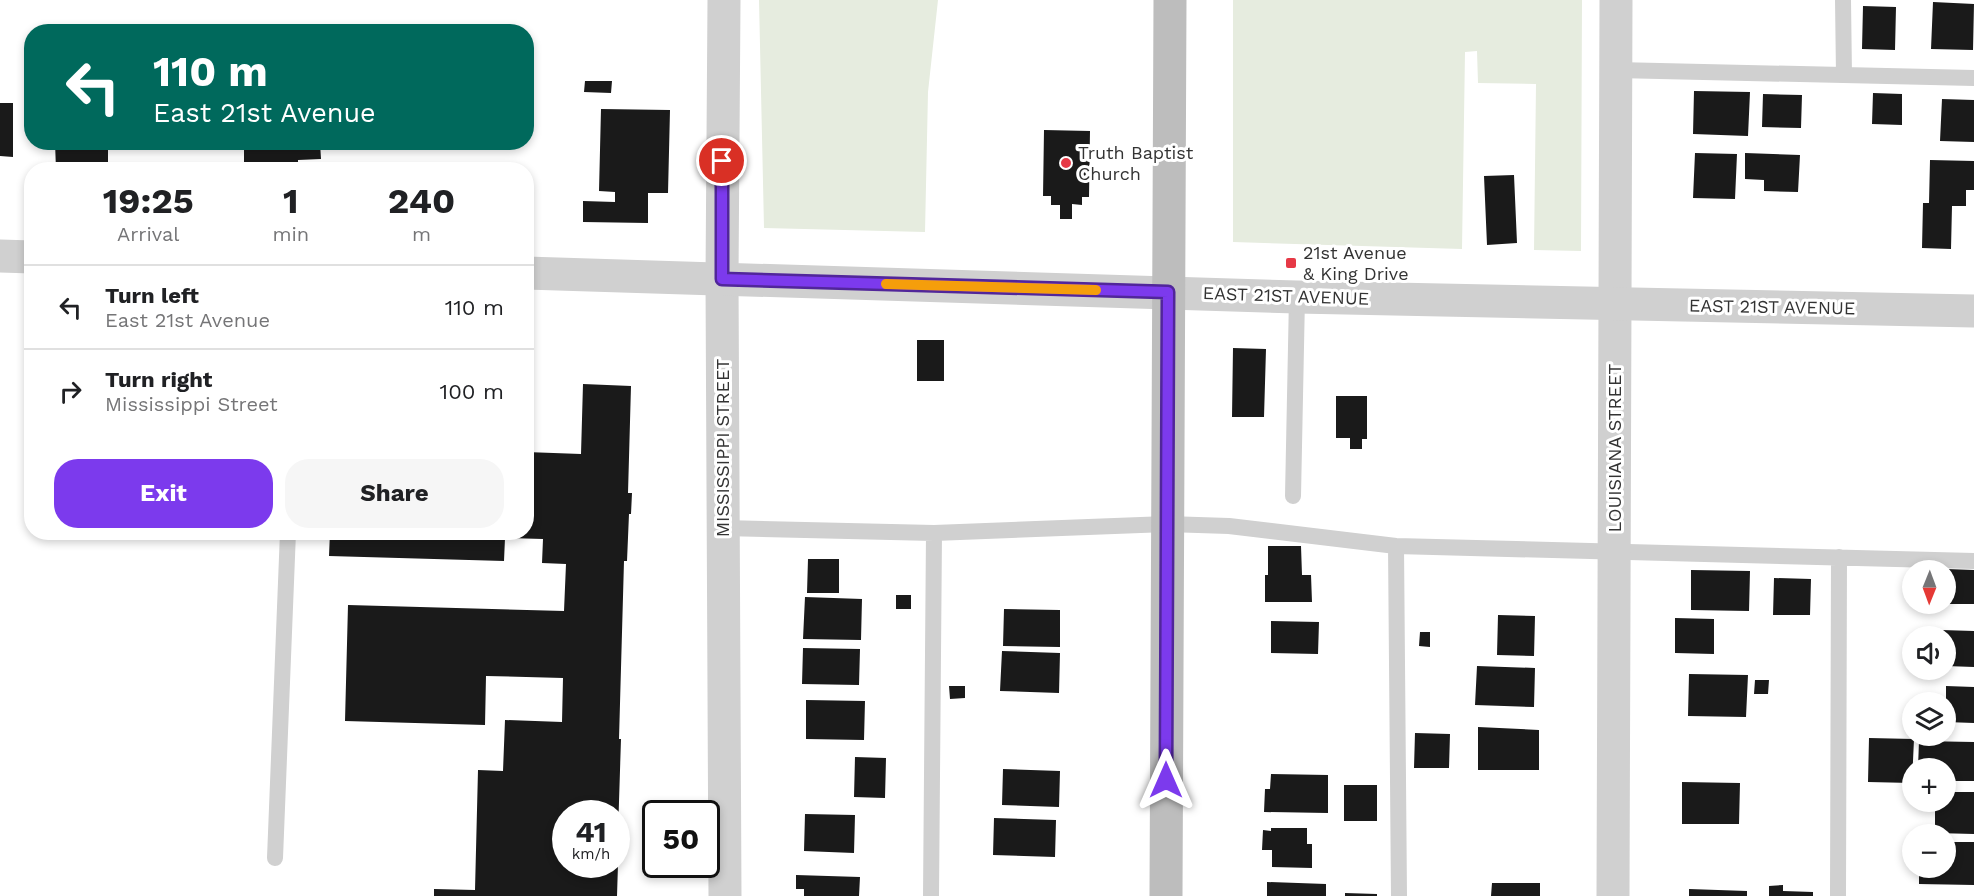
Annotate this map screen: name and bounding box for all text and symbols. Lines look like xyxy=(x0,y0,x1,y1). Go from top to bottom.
text: 110 m xyxy=(153,47,268,96)
icon: left xyxy=(54,48,132,126)
text: East 21st Avenue xyxy=(153,97,376,129)
pin xyxy=(696,135,747,186)
place label: Truth Baptist Church xyxy=(1078,142,1194,184)
icon: arrive xyxy=(705,144,738,177)
marker: Truth Baptist Church xyxy=(1059,156,1073,170)
text: 19:25 xyxy=(103,180,194,222)
text: 1 xyxy=(283,180,299,222)
text: 240 xyxy=(388,180,455,222)
text: Arrival xyxy=(117,222,179,246)
text: min xyxy=(272,222,309,246)
text: m xyxy=(412,222,431,246)
place label: 21st Avenue & King Drive xyxy=(1303,242,1409,284)
marker: 21st Avenue & King Drive xyxy=(1284,256,1298,270)
street label: EAST 21ST AVENUE xyxy=(1202,282,1370,309)
text: Turn left xyxy=(105,283,199,308)
icon: left xyxy=(54,291,87,324)
text: 110 m xyxy=(445,295,504,320)
street label: EAST 21ST AVENUE xyxy=(1689,295,1855,318)
text: East 21st Avenue xyxy=(105,308,270,332)
street label: MISSISSIPPI STREET xyxy=(712,359,733,537)
street label: LOUISIANA STREET xyxy=(1604,363,1625,532)
text: Turn right xyxy=(105,367,212,392)
icon: right xyxy=(54,375,87,408)
text: 100 m xyxy=(440,379,504,404)
text: Mississippi Street xyxy=(105,392,278,416)
button: Exit xyxy=(54,459,273,528)
button: Share xyxy=(285,459,504,528)
north arrow xyxy=(1902,560,1956,614)
map controls xyxy=(1902,560,1956,878)
button: sound xyxy=(1902,626,1956,680)
button: layers xyxy=(1902,692,1956,746)
position arrow xyxy=(1134,748,1198,812)
button: + xyxy=(1902,758,1956,812)
speed limit sign: 50 xyxy=(642,800,720,878)
text: 41 xyxy=(575,814,607,849)
button: − xyxy=(1902,824,1956,878)
text: km/h xyxy=(572,845,610,863)

